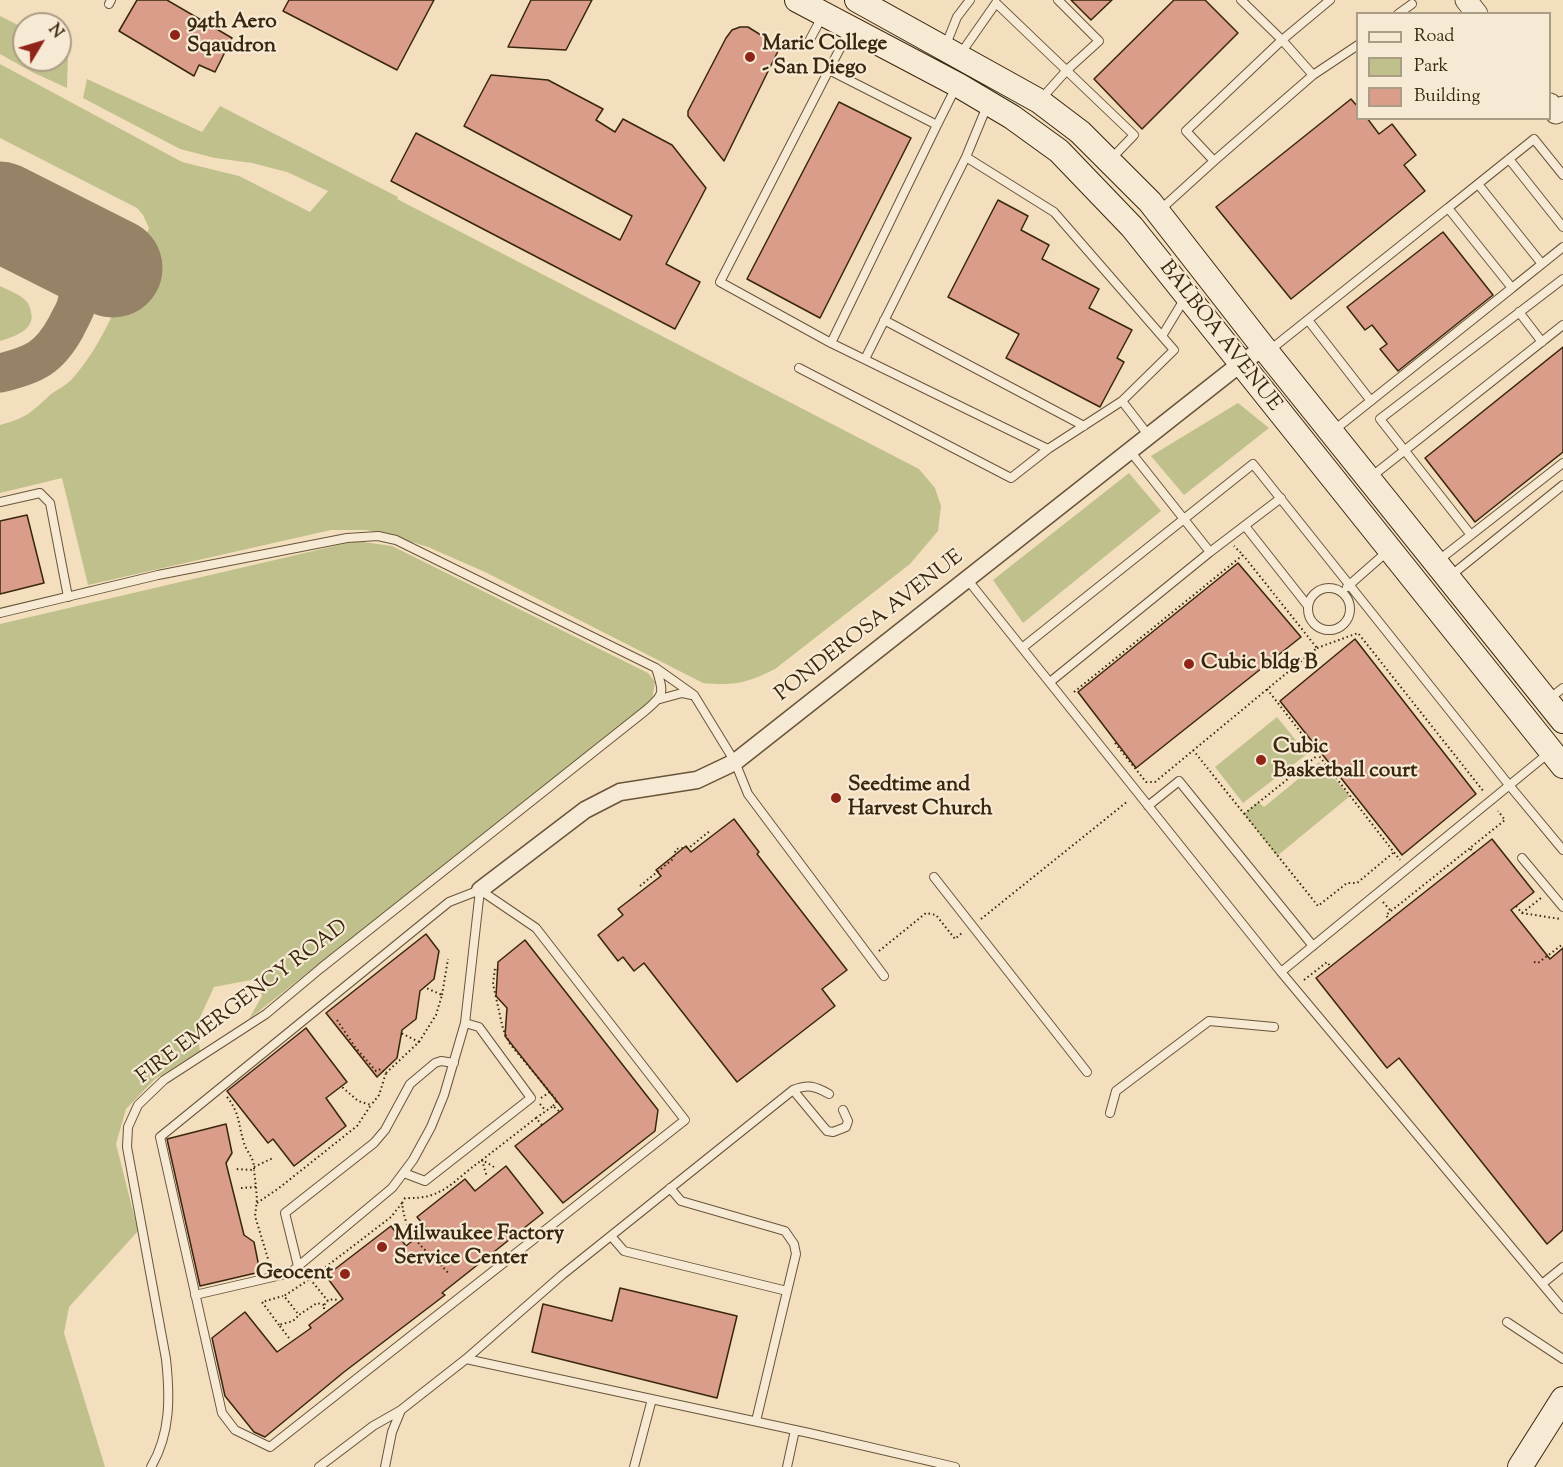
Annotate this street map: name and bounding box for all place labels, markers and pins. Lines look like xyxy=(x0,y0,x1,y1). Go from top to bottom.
place label: 94th Aero Sqaudron xyxy=(187,10,277,60)
marker: 94th Aero Sqaudron xyxy=(168,28,182,42)
place label: Maric College - San Diego xyxy=(762,32,887,82)
marker: Maric College - San Diego xyxy=(743,50,757,64)
place label: Cubic bldg B xyxy=(1201,651,1317,677)
marker: Cubic bldg B xyxy=(1182,657,1196,671)
place label: Cubic Basketball court xyxy=(1273,735,1417,785)
marker: Cubic Basketball court xyxy=(1254,753,1268,767)
place label: Seedtime and Harvest Church xyxy=(848,773,993,823)
marker: Seedtime and Harvest Church xyxy=(829,791,843,805)
place label: Milwaukee Factory Service Center xyxy=(394,1222,564,1272)
marker: Milwaukee Factory Service Center xyxy=(375,1240,389,1254)
place label: Geocent xyxy=(256,1261,333,1287)
marker: Geocent xyxy=(338,1267,352,1281)

